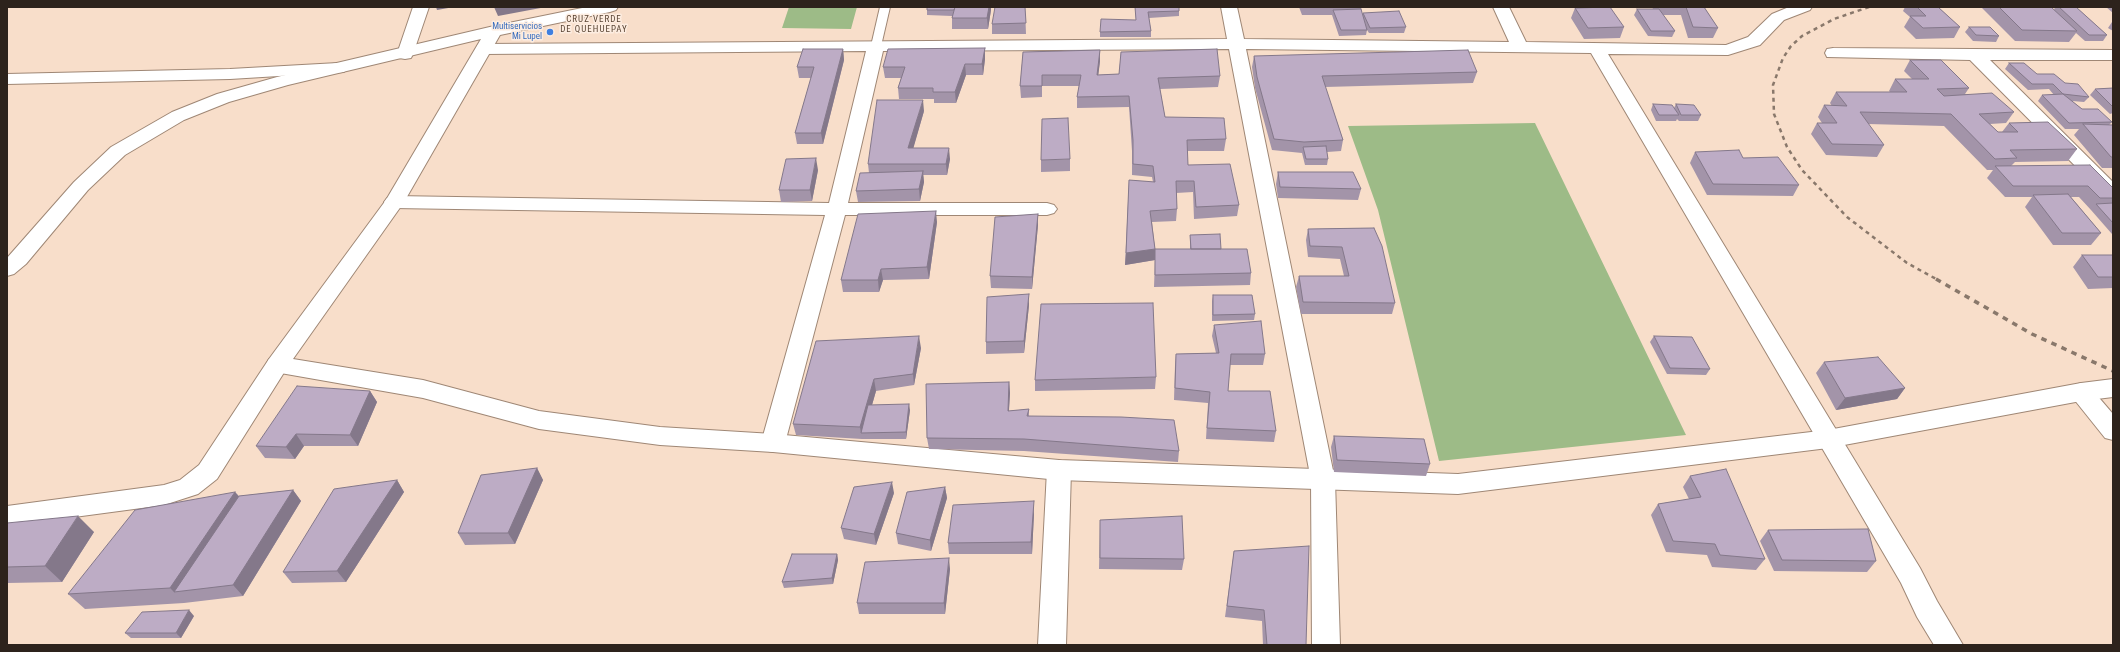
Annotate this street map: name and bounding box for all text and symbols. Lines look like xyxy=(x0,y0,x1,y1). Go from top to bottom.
district label: CRUZ VERDE DE QUEHUEPAY xyxy=(560,15,628,36)
place label: Multiservicios Mi Lupel xyxy=(492,22,542,43)
marker: Multiservicios Mi Lupel xyxy=(545,27,555,37)

